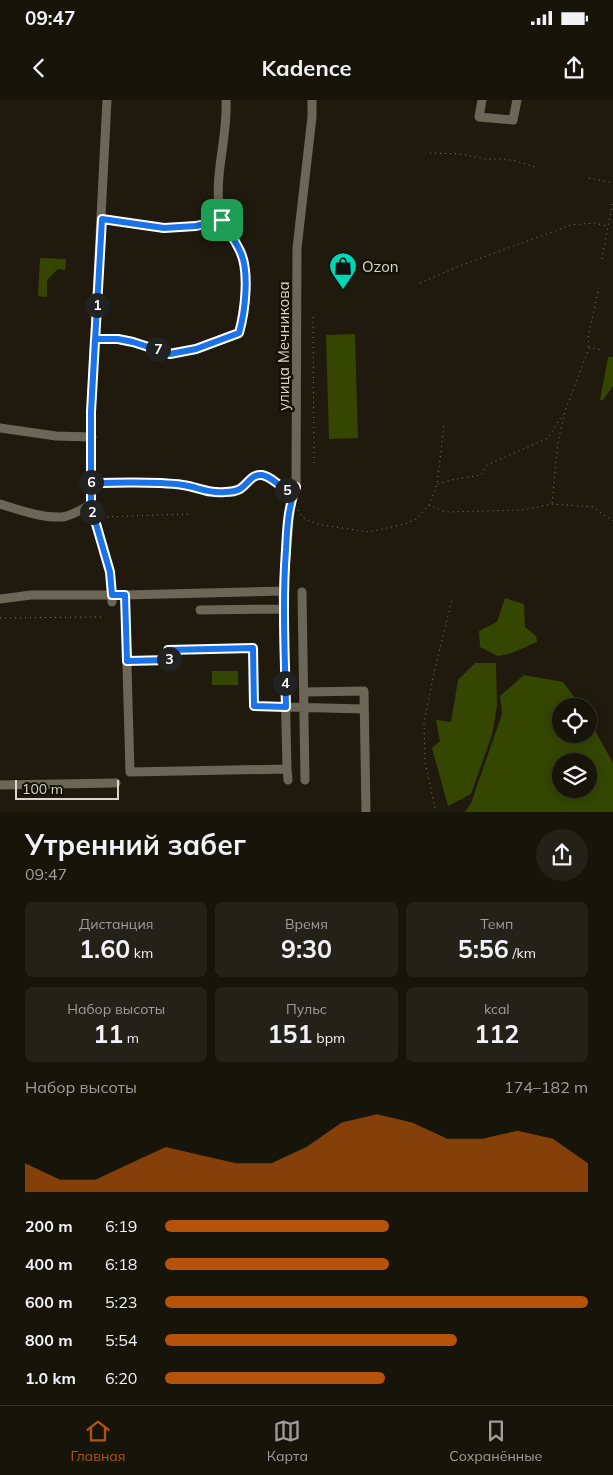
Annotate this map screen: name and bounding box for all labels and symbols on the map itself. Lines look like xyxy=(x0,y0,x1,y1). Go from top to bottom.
pin xyxy=(201,199,243,241)
shop icon: Ozon xyxy=(328,251,358,290)
place label: Ozon xyxy=(362,257,399,276)
street label: улица Мечникова xyxy=(274,281,293,411)
pin: 1 xyxy=(84,292,110,318)
pin: 7 xyxy=(146,336,170,362)
pin: 6 xyxy=(78,470,104,494)
pin: 5 xyxy=(274,478,300,502)
pin: 2 xyxy=(80,500,104,524)
pin: 3 xyxy=(156,646,182,672)
pin: 4 xyxy=(272,670,298,696)
scale bar xyxy=(15,778,119,801)

